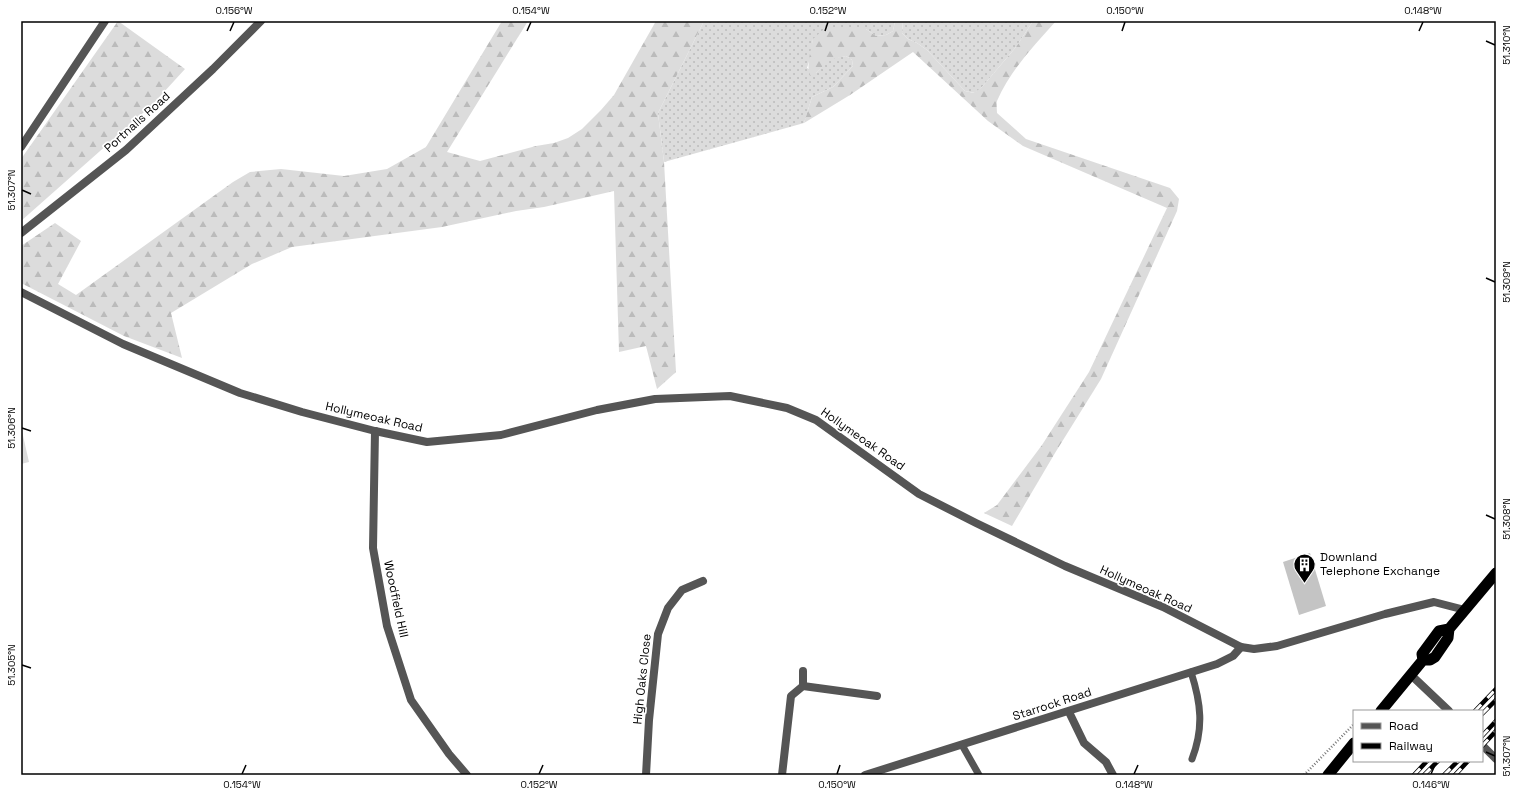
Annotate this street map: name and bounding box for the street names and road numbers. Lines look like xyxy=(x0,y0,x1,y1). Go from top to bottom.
street label: Portnalls Road xyxy=(101,88,173,156)
street label: Hollymeoak Road xyxy=(324,398,424,436)
street label: Hollymeoak Road xyxy=(818,404,908,474)
street label: Woodfield Hill xyxy=(380,559,412,639)
street label: Hollymeoak Road xyxy=(1097,562,1195,616)
street label: High Oaks Close xyxy=(629,633,655,725)
street label: Starrock Road xyxy=(1010,684,1094,724)

